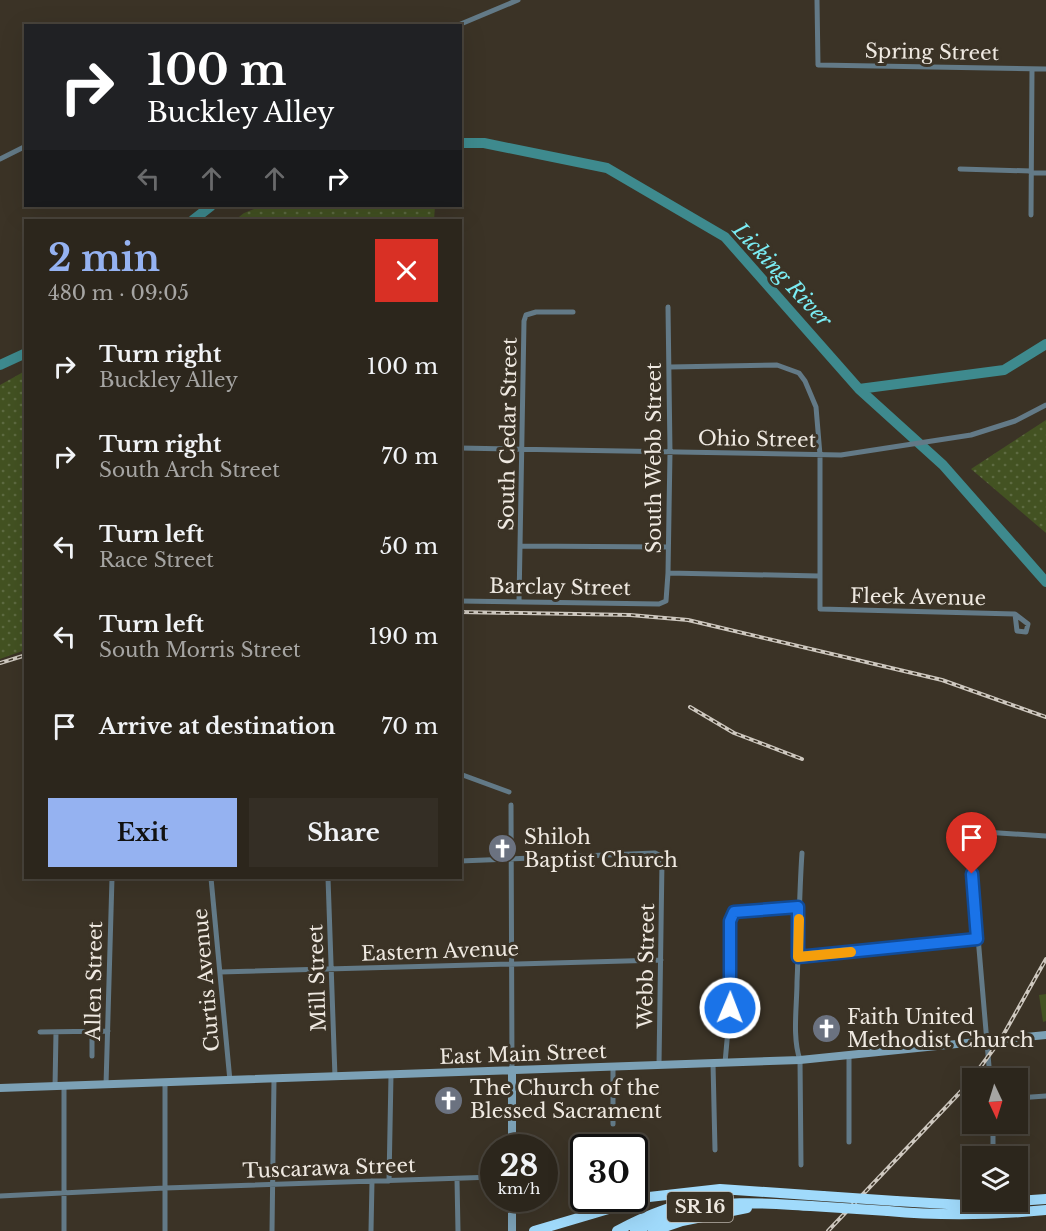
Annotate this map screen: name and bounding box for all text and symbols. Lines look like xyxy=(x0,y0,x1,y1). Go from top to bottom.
street label: Spring Street xyxy=(865,39,1000,65)
text: 100 m xyxy=(147,44,286,96)
icon: right xyxy=(48,48,126,126)
text: Buckley Alley xyxy=(147,96,335,129)
icon: left xyxy=(132,162,165,195)
icon: ahead xyxy=(195,162,228,195)
icon: ahead xyxy=(258,162,291,195)
icon: right xyxy=(321,162,354,195)
water label: Licking River xyxy=(726,217,838,334)
text: 2 min xyxy=(48,236,160,281)
button: close xyxy=(375,239,438,302)
text: 480 m · 09:05 xyxy=(48,281,189,305)
street label: South Cedar Street xyxy=(494,337,522,531)
text: Turn right xyxy=(99,341,221,368)
icon: right xyxy=(48,350,81,383)
text: 100 m xyxy=(367,353,438,380)
street label: South Webb Street xyxy=(642,362,666,554)
text: Buckley Alley xyxy=(99,368,238,392)
street label: Ohio Street xyxy=(698,426,817,452)
text: Turn right xyxy=(99,431,221,458)
icon: right xyxy=(48,440,81,473)
text: 70 m xyxy=(381,443,438,470)
text: South Arch Street xyxy=(99,458,280,482)
text: Turn left xyxy=(99,521,204,548)
icon: left xyxy=(48,530,81,563)
text: 50 m xyxy=(380,533,438,560)
text: Race Street xyxy=(99,548,214,572)
street label: Barclay Street xyxy=(489,574,631,600)
street label: Fleek Avenue xyxy=(850,584,986,610)
text: Turn left xyxy=(99,611,204,638)
icon: left xyxy=(48,620,81,653)
text: 190 m xyxy=(368,623,438,650)
text: South Morris Street xyxy=(99,638,301,662)
icon: arrive xyxy=(48,710,81,743)
text: Arrive at destination xyxy=(99,713,336,740)
text: 70 m xyxy=(381,713,438,740)
button: Exit xyxy=(48,798,237,867)
button: Share xyxy=(249,798,438,867)
pin xyxy=(946,812,997,874)
icon: arrive xyxy=(955,821,988,854)
place label: Shiloh Baptist Church xyxy=(524,825,678,872)
church icon: Shiloh Baptist Church xyxy=(487,832,519,864)
street label: Webb Street xyxy=(633,903,659,1030)
street label: Curtis Avenue xyxy=(188,907,224,1053)
street label: Allen Street xyxy=(81,921,107,1042)
street label: Mill Street xyxy=(303,923,331,1032)
street label: Eastern Avenue xyxy=(361,936,519,966)
position arrow xyxy=(698,976,762,1040)
place label: Faith United Methodist Church xyxy=(847,1005,1034,1052)
church icon: Faith United Methodist Church xyxy=(810,1012,842,1044)
street label: East Main Street xyxy=(439,1039,607,1069)
north arrow xyxy=(962,1068,1028,1134)
map controls xyxy=(962,1068,1028,1212)
place label: The Church of the Blessed Sacrament xyxy=(470,1076,662,1123)
church icon: The Church of the Blessed Sacrament xyxy=(433,1084,465,1116)
speed limit sign: 30 xyxy=(570,1134,648,1212)
button: layers xyxy=(962,1146,1028,1212)
text: 28 xyxy=(500,1147,538,1184)
street label: Tuscarawa Street xyxy=(242,1153,416,1183)
text: km/h xyxy=(498,1179,540,1198)
road number: SR 16 xyxy=(667,1192,733,1222)

